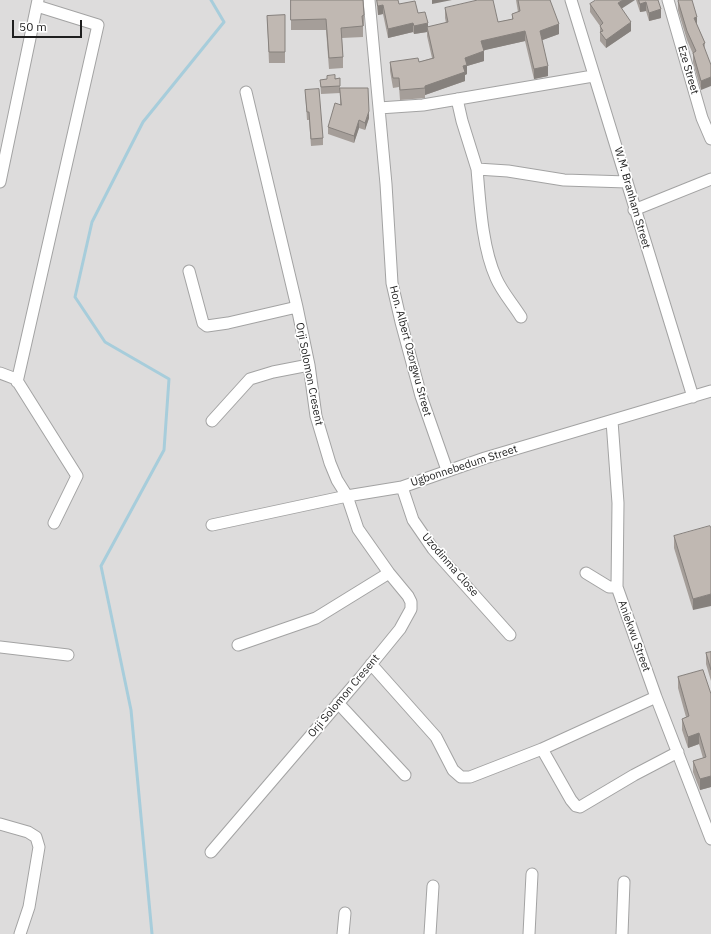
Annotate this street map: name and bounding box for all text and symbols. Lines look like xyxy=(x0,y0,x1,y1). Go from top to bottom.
scale bar xyxy=(14,12,84,38)
text: 50 m xyxy=(19,19,47,34)
street label: Eze Street xyxy=(675,44,701,96)
street label: W.M. Branham Street xyxy=(611,146,653,250)
street label: Hon. Albert Ozorgwu Street xyxy=(386,284,434,418)
street label: Orji Solomon Cresent xyxy=(293,321,325,427)
street label: Ugbonnebedum Street xyxy=(409,442,519,490)
street label: Uzodinma Close xyxy=(419,531,481,599)
street label: Aniekwu Street xyxy=(615,598,653,674)
street label: Orji Solomon Cresent xyxy=(305,652,383,740)

